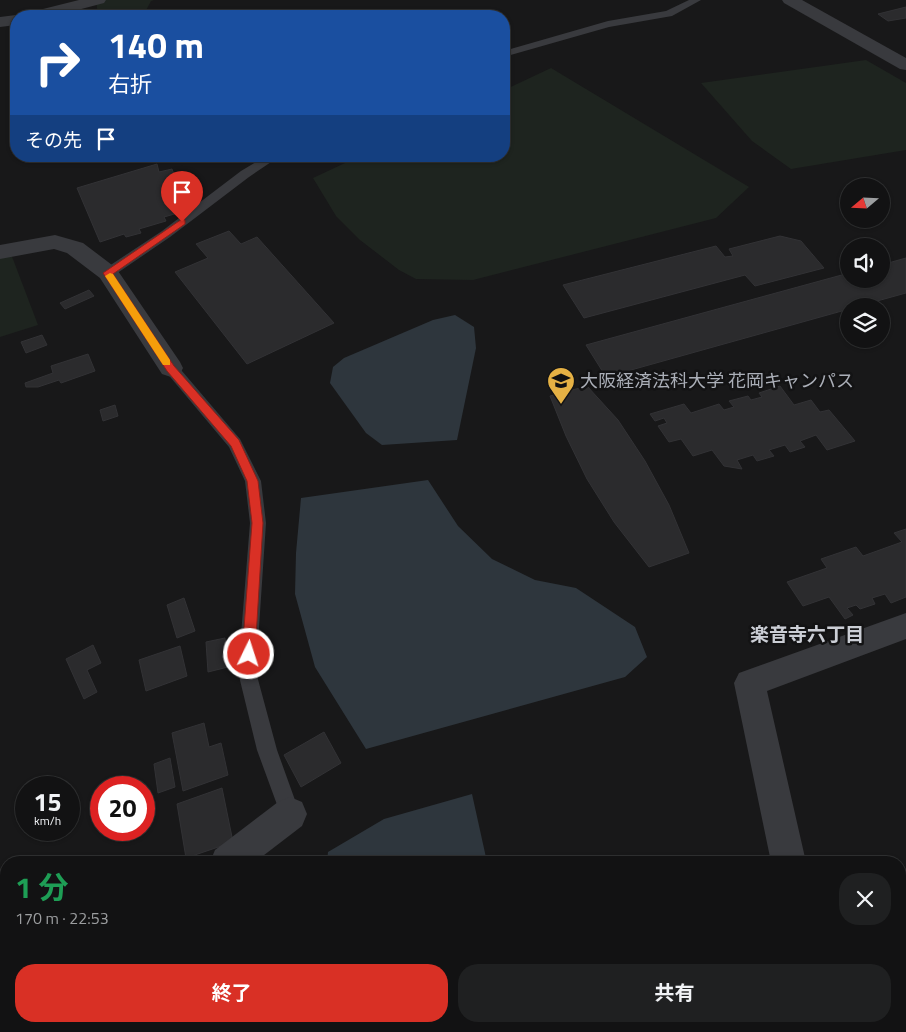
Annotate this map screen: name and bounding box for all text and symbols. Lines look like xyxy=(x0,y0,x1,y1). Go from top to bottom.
text: 140 m xyxy=(108,18,204,72)
icon: right xyxy=(25,30,90,95)
text: 右折 xyxy=(108,67,152,101)
text: その先 xyxy=(25,125,82,154)
icon: arrive xyxy=(92,125,120,153)
pin xyxy=(161,171,203,222)
icon: arrive xyxy=(168,178,196,206)
north arrow xyxy=(840,178,890,228)
map controls xyxy=(840,178,890,348)
button: sound xyxy=(840,238,890,288)
button: layers xyxy=(840,298,890,348)
school or university icon: 大阪経済法科大学 花岡キャンパス xyxy=(546,366,576,405)
place label: 大阪経済法科大学 花岡キャンパス xyxy=(580,367,854,394)
district label: 楽音寺六丁目 xyxy=(750,619,864,648)
position arrow xyxy=(222,627,274,679)
speed limit sign: 20 xyxy=(90,776,155,841)
text: 15 xyxy=(33,783,62,821)
text: km/h xyxy=(34,811,61,830)
text: 1 分 xyxy=(15,864,68,910)
button: close xyxy=(839,873,891,925)
text: 170 m · 22:53 xyxy=(15,906,109,930)
button: 終了 xyxy=(15,964,448,1022)
button: 共有 xyxy=(458,964,891,1022)

